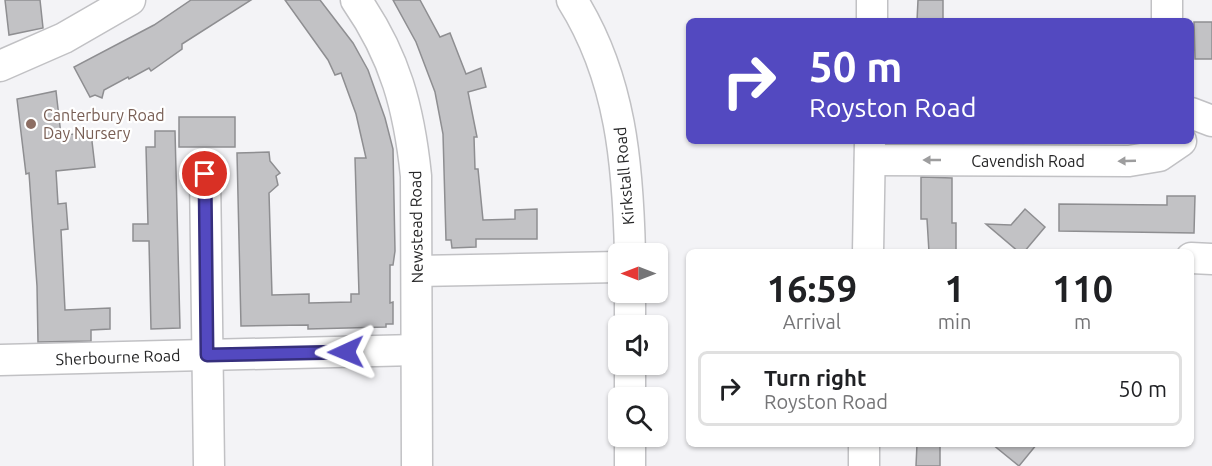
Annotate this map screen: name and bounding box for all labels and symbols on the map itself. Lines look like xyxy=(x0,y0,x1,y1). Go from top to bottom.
place label: Canterbury Road Day Nursery xyxy=(43,106,165,142)
marker: Canterbury Road Day Nursery xyxy=(24,117,38,131)
street label: Kirkstall Road xyxy=(611,126,637,226)
pin xyxy=(179,148,230,199)
street label: Cavendish Road xyxy=(971,152,1085,170)
one-way arrow xyxy=(923,155,942,165)
one-way arrow xyxy=(1118,156,1137,166)
street label: Newstead Road xyxy=(406,170,426,284)
north arrow xyxy=(608,243,668,303)
position arrow xyxy=(314,320,378,384)
street label: Sherbourne Road xyxy=(55,346,181,368)

